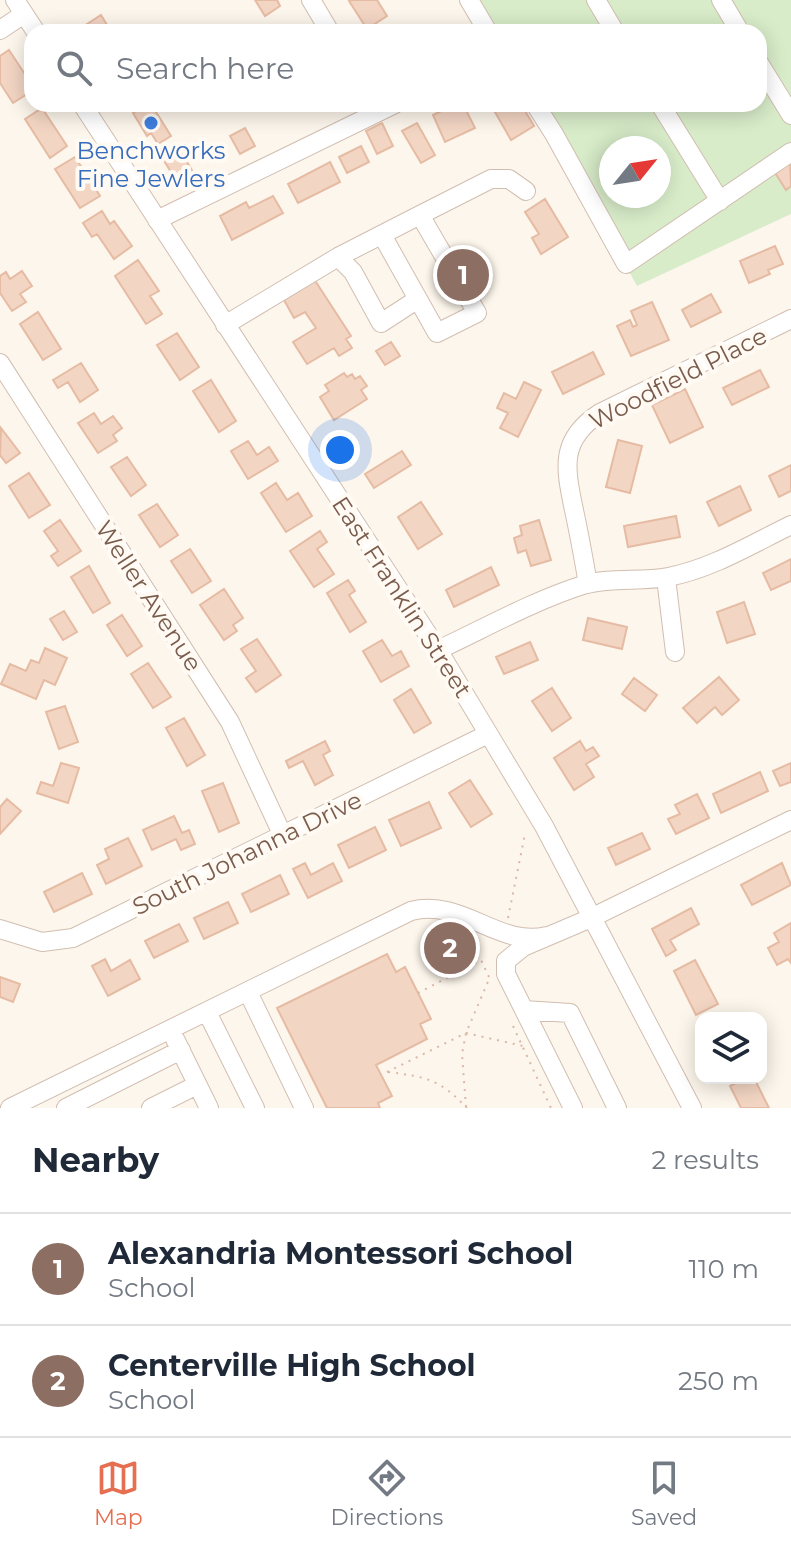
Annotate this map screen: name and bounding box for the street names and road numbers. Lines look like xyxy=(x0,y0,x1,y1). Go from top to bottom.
street label: Woodfield Place xyxy=(584,321,772,435)
street label: East Franklin Street xyxy=(326,491,478,703)
street label: Weller Avenue xyxy=(90,515,208,677)
street label: South Johanna Drive xyxy=(128,785,366,921)

